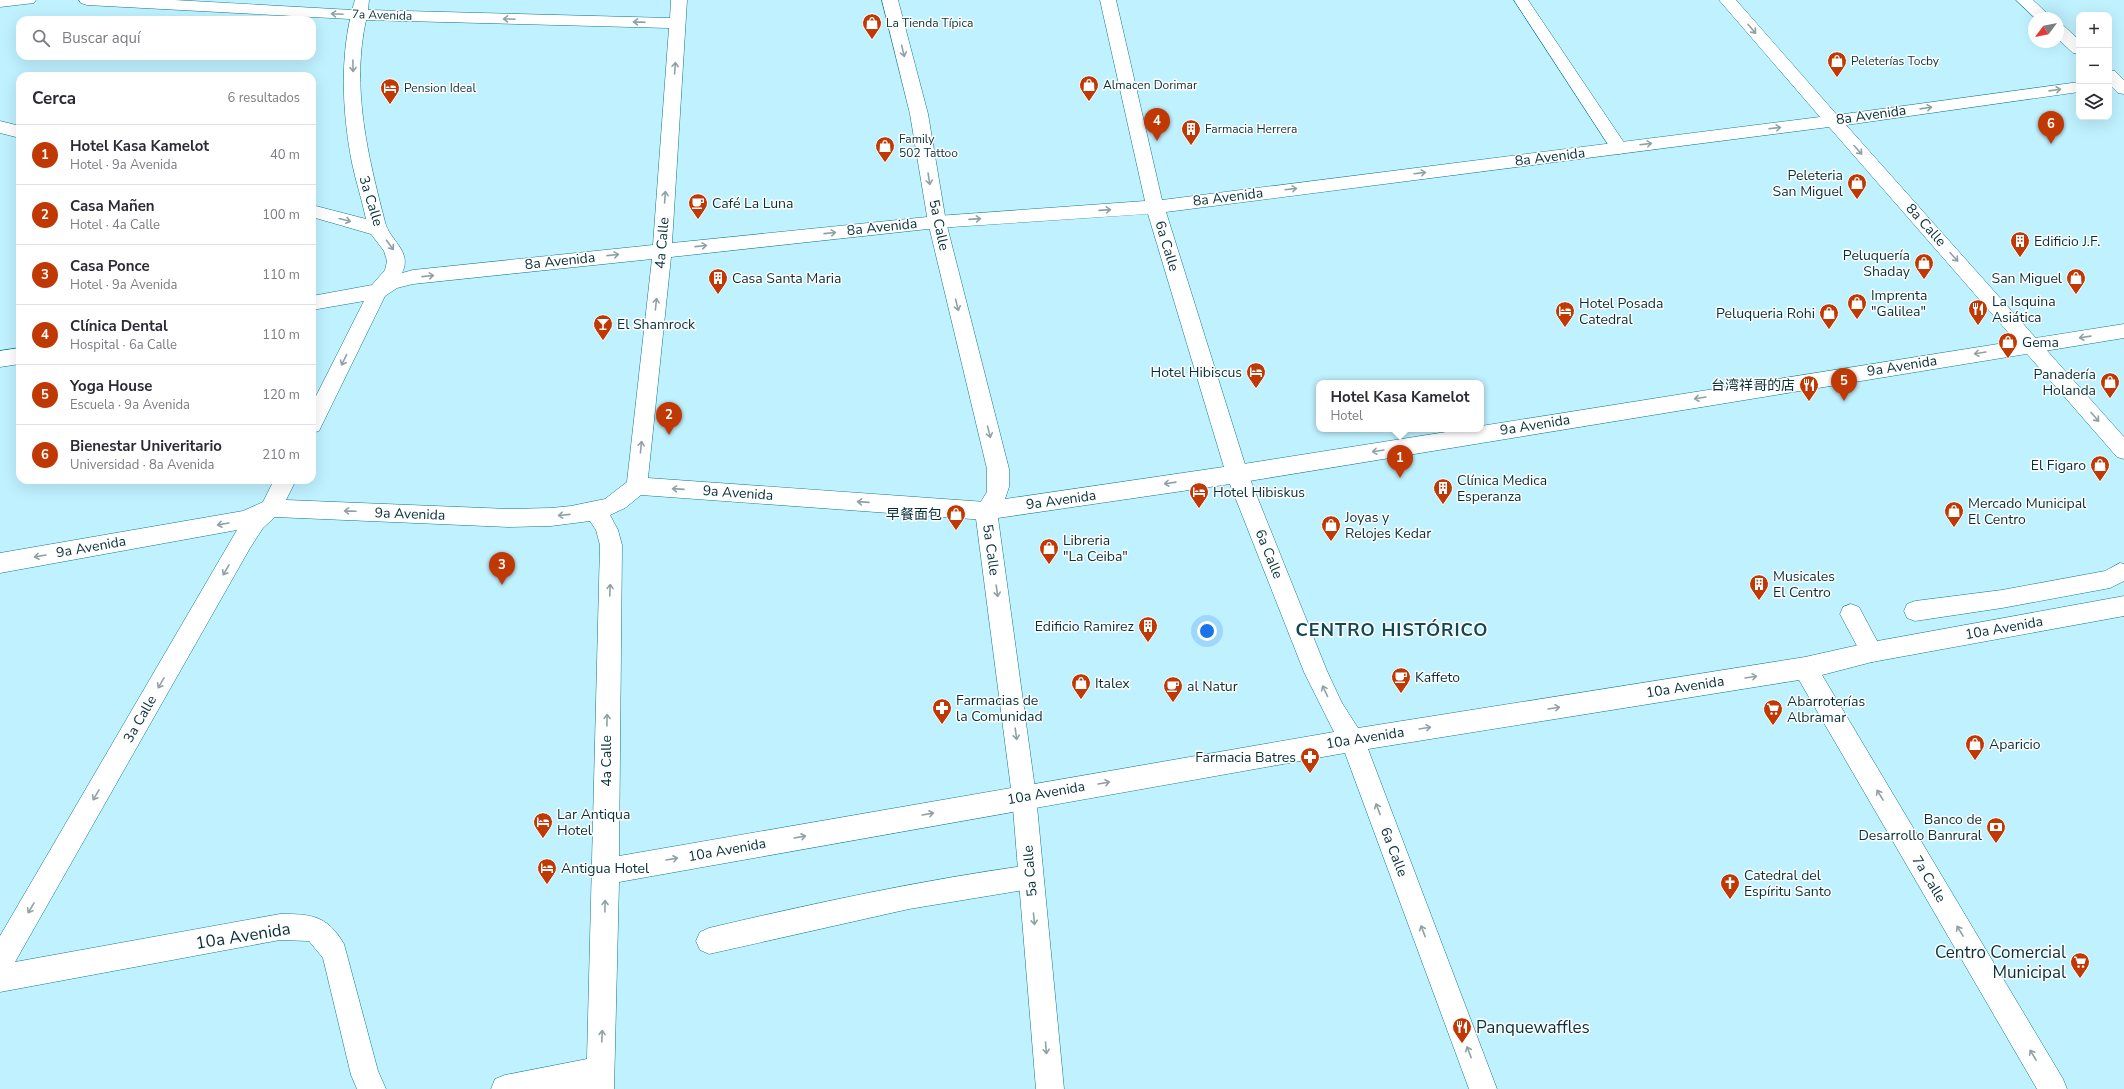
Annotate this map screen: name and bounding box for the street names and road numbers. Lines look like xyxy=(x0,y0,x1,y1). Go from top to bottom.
street label: 7a Avenida xyxy=(351,6,413,24)
street label: 8a Avenida xyxy=(1835,101,1907,129)
street label: 8a Avenida xyxy=(1514,143,1586,171)
street label: 3a Calle xyxy=(354,174,388,228)
street label: 8a Avenida xyxy=(1192,183,1264,211)
street label: 5a Calle xyxy=(924,198,954,252)
street label: 8a Calle xyxy=(1902,199,1950,251)
street label: 8a Avenida xyxy=(846,214,918,240)
street label: 4a Calle xyxy=(650,216,674,270)
street label: 6a Calle xyxy=(1150,219,1184,273)
street label: 8a Avenida xyxy=(524,248,596,274)
street label: 9a Avenida xyxy=(1866,351,1938,381)
street label: 9a Avenida xyxy=(1499,410,1571,440)
street label: 9a Avenida xyxy=(702,481,774,505)
street label: 9a Avenida xyxy=(1025,486,1097,514)
street label: 9a Avenida xyxy=(374,503,446,525)
street label: 5a Calle xyxy=(978,523,1004,577)
street label: 6a Calle xyxy=(1251,526,1287,582)
street label: 9a Avenida xyxy=(55,532,127,562)
street label: 10a Avenida xyxy=(1963,612,2045,644)
street label: 10a Avenida xyxy=(1645,671,1725,703)
street label: 3a Calle xyxy=(119,692,161,746)
street label: 10a Avenida xyxy=(1325,722,1405,754)
street label: 4a Calle xyxy=(597,735,616,787)
street label: 10a Avenida xyxy=(1005,777,1087,809)
street label: 6a Calle xyxy=(1376,824,1412,880)
street label: 10a Avenida xyxy=(686,834,768,866)
street label: 5a Calle xyxy=(1018,844,1042,898)
street label: 7a Calle xyxy=(1908,852,1950,906)
street label: 10a Avenida xyxy=(194,917,292,955)

